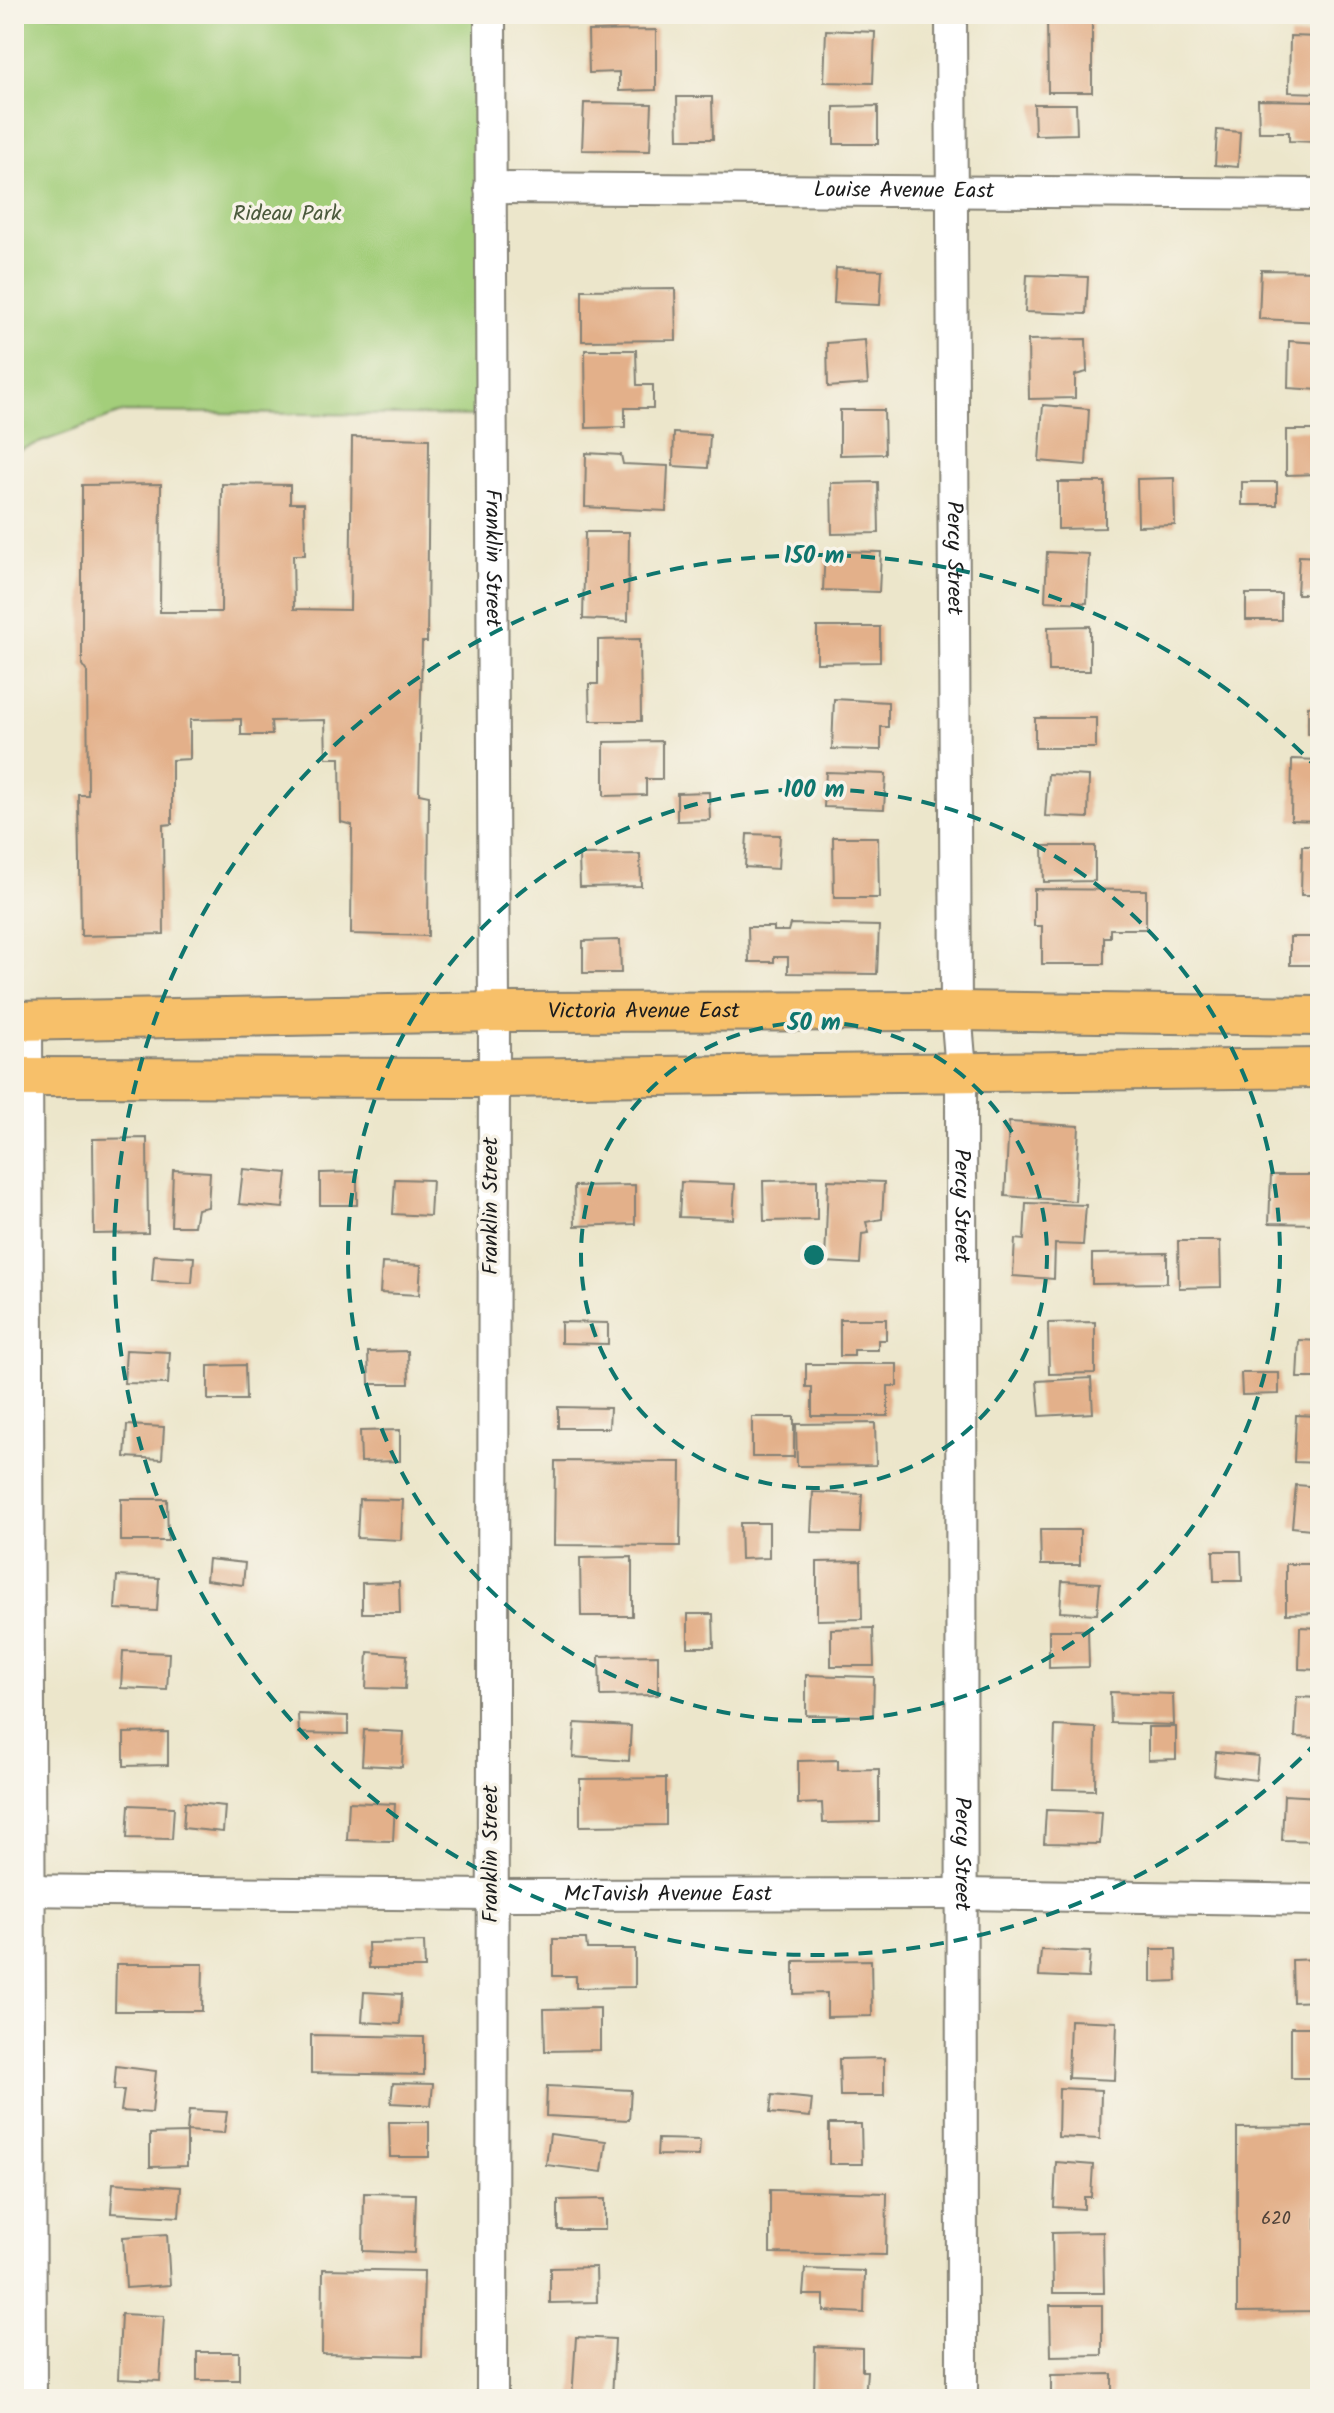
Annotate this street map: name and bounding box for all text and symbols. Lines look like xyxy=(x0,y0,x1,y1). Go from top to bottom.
street label: Louise Avenue East xyxy=(814,173,995,209)
park label: Rideau Park xyxy=(233,197,342,232)
street label: Franklin Street xyxy=(474,489,510,628)
street label: Percy Street xyxy=(936,501,972,616)
text: 150 m xyxy=(784,537,844,576)
text: 100 m xyxy=(784,771,844,810)
street label: Victoria Avenue East xyxy=(548,994,740,1029)
text: 50 m xyxy=(786,1004,841,1043)
street label: Franklin Street xyxy=(474,1136,509,1275)
street label: Percy Street xyxy=(944,1149,979,1263)
centre of rings xyxy=(800,1241,828,1269)
street label: Franklin Street xyxy=(474,1784,509,1923)
street label: Percy Street xyxy=(944,1797,979,1911)
street label: McTavish Avenue East xyxy=(564,1877,773,1912)
house number: 620 xyxy=(1261,2205,1291,2234)

